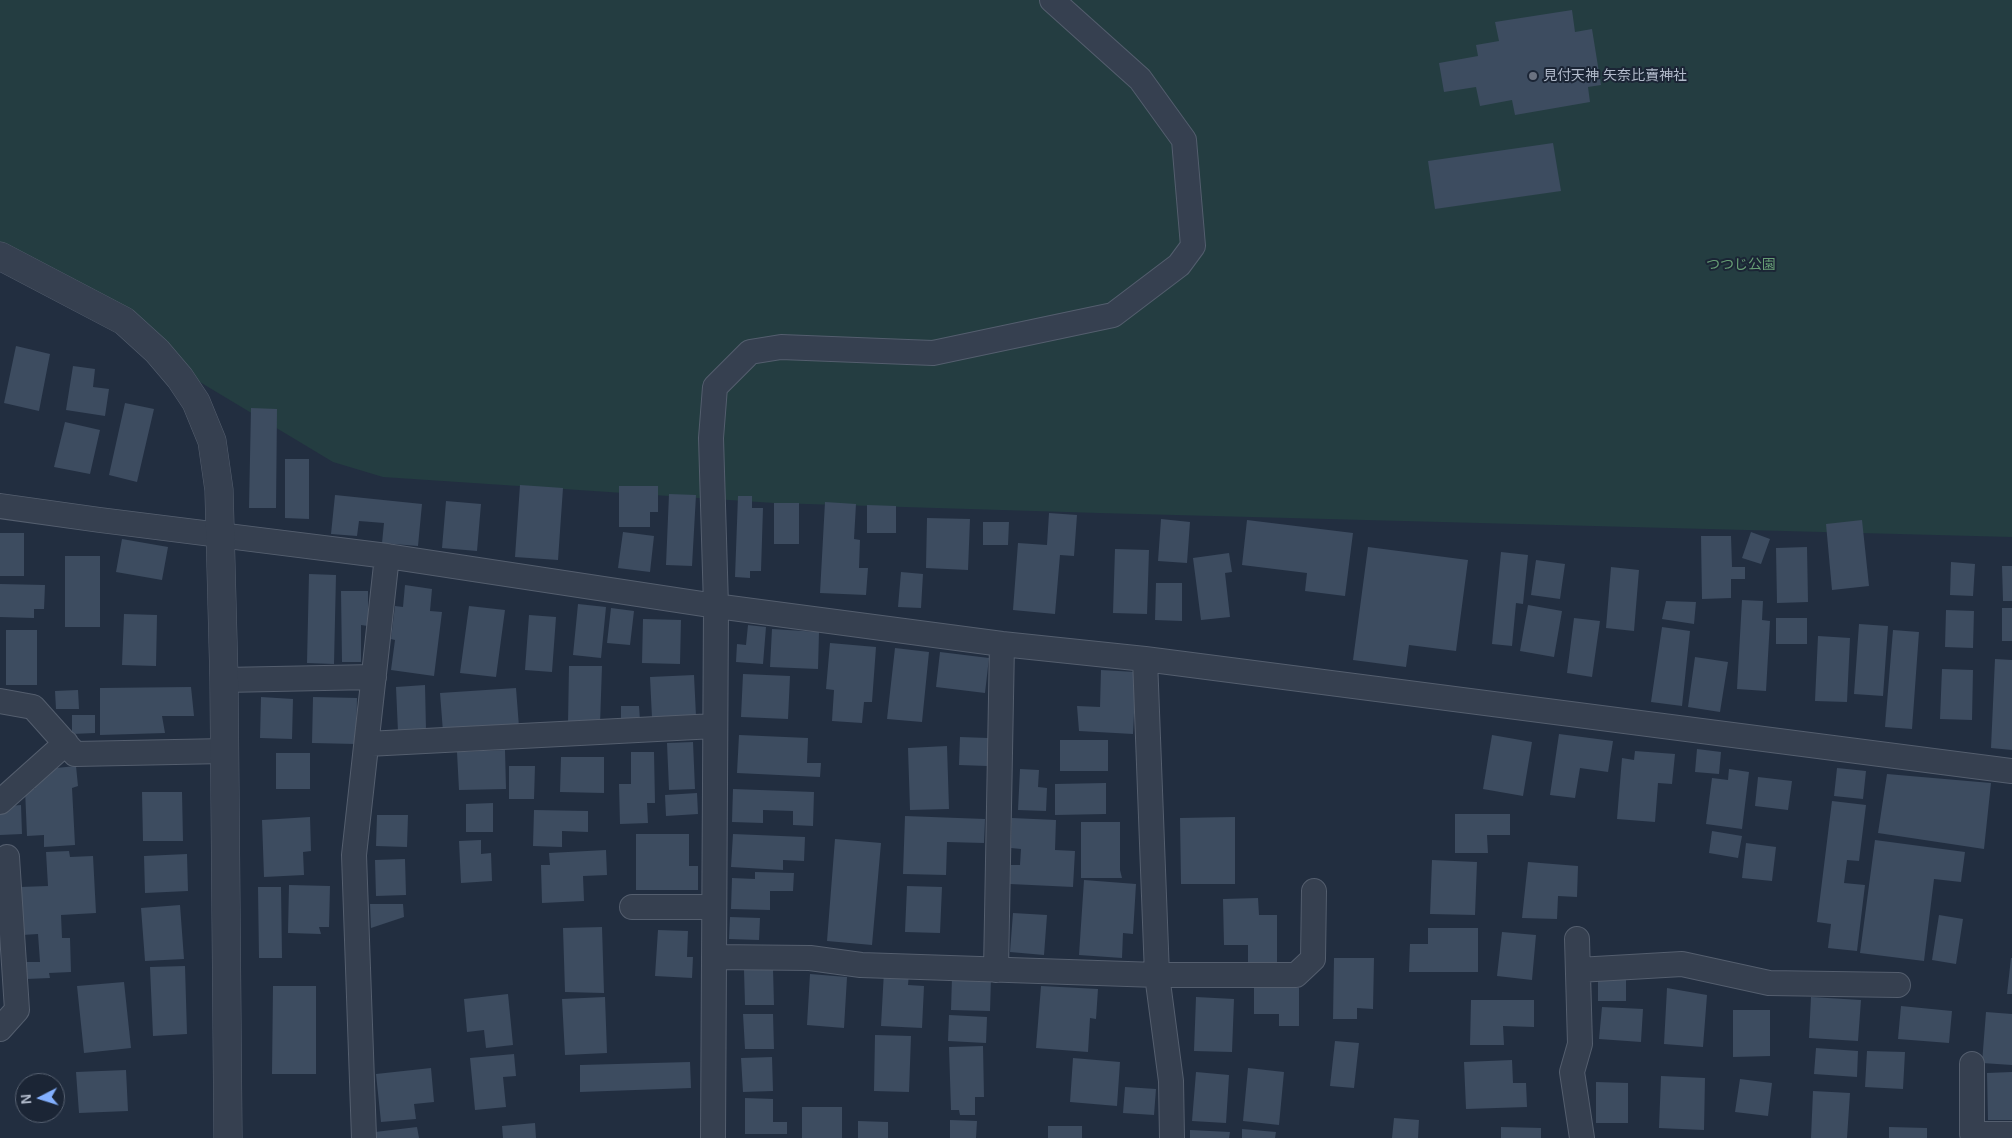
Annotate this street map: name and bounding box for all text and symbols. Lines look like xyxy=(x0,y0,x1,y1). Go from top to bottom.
place label: 見付天神 矢奈比賣神社 xyxy=(1543,68,1687,84)
marker: 見付天神 矢奈比賣神社 xyxy=(1527,70,1539,82)
park label: つつじ公園 xyxy=(1706,257,1776,273)
north arrow xyxy=(15,1073,65,1123)
text: N xyxy=(18,1093,34,1105)

